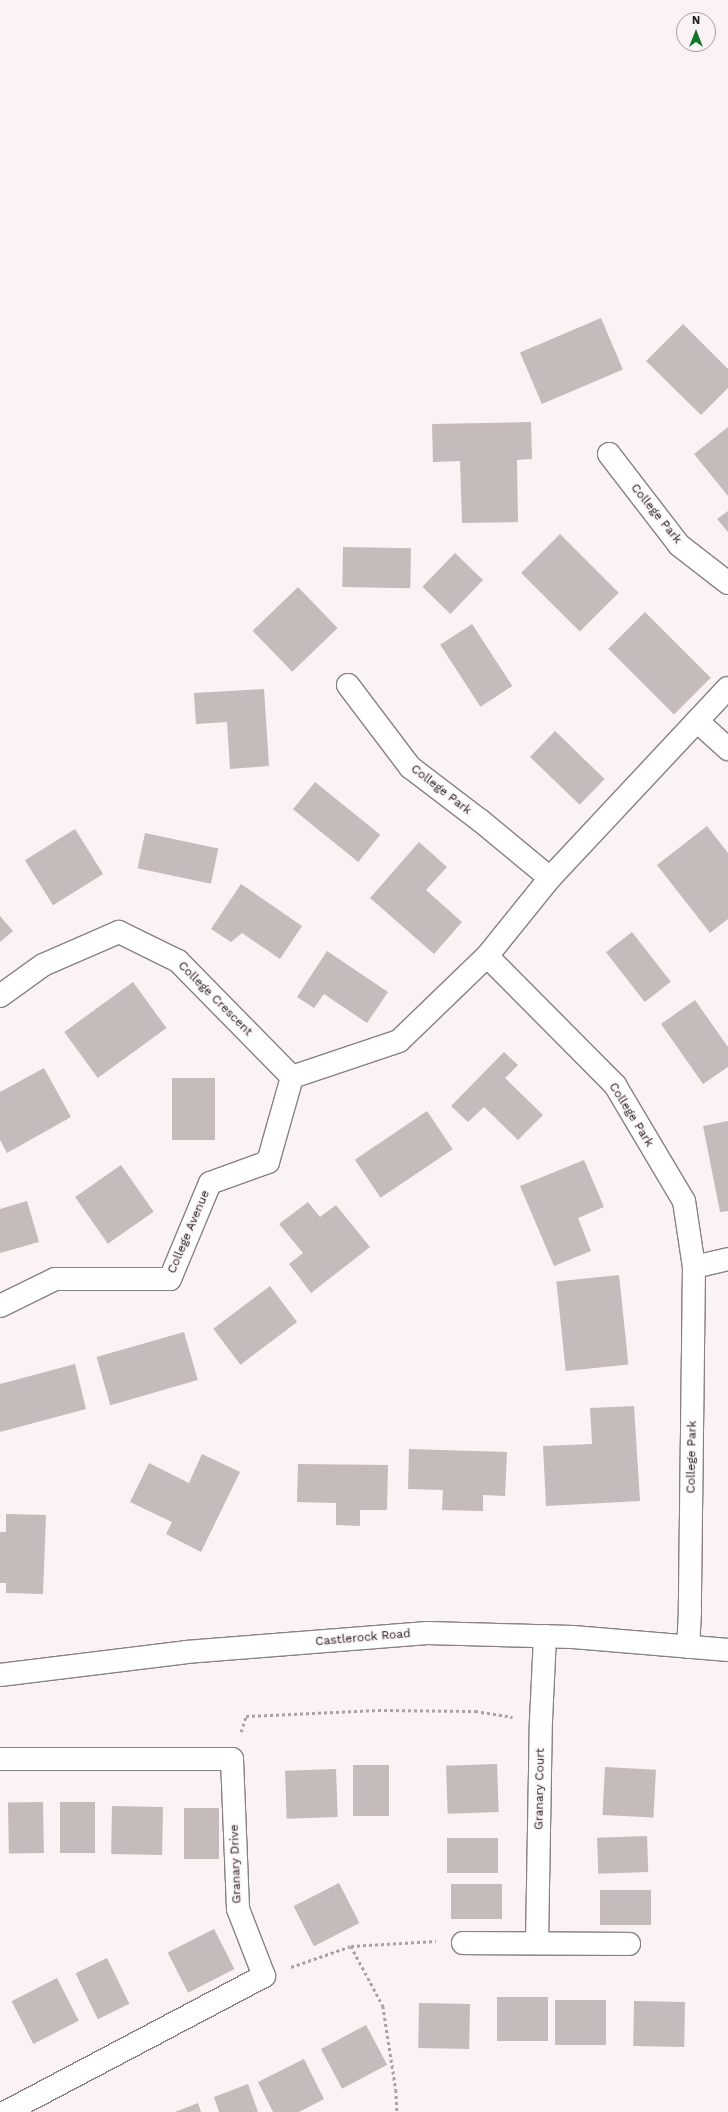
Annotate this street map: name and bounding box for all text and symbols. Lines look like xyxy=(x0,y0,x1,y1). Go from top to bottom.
north arrow xyxy=(676,12,716,52)
text: N xyxy=(692,14,700,27)
street label: College Park xyxy=(627,481,685,547)
street label: College Park xyxy=(408,762,474,818)
street label: College Crescent xyxy=(175,959,255,1039)
street label: College Park xyxy=(606,1080,656,1150)
street label: College Avenue xyxy=(165,1188,213,1276)
street label: College Park xyxy=(684,1420,700,1494)
street label: Castlerock Road xyxy=(315,1627,411,1649)
street label: Granary Court xyxy=(532,1748,548,1830)
street label: Granary Drive xyxy=(227,1824,245,1904)

